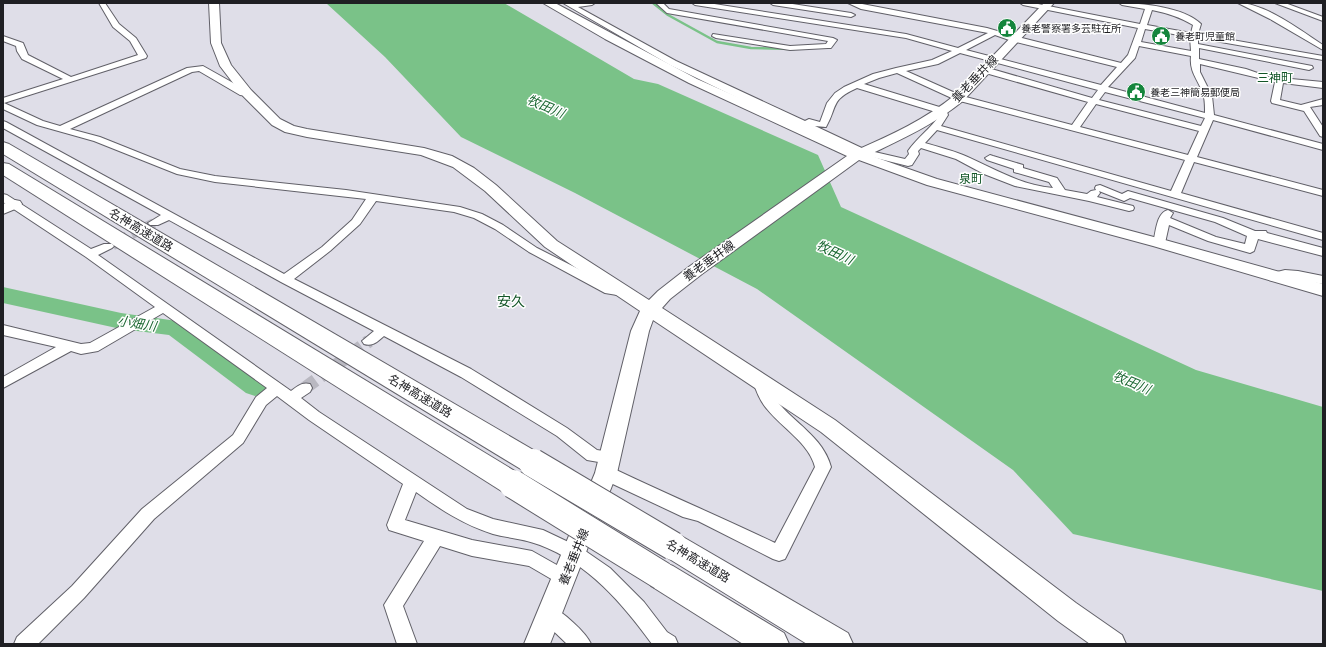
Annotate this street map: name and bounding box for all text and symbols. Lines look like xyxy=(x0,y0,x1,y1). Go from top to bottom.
public building icon: 養老警察署多芸駐在所 xyxy=(996,17,1018,39)
place label: 養老警察署多芸駐在所 xyxy=(1021,22,1121,34)
public building icon: 養老町児童館 xyxy=(1150,25,1172,47)
place label: 養老町児童館 xyxy=(1175,30,1235,42)
street label: 養老垂井線 xyxy=(948,52,1001,105)
district label: 三神町 xyxy=(1257,70,1293,85)
public building icon: 養老三神簡易郵便局 xyxy=(1125,81,1147,103)
place label: 養老三神簡易郵便局 xyxy=(1150,86,1240,98)
water label: 牧田川 xyxy=(525,91,569,122)
district label: 泉町 xyxy=(959,171,983,186)
street label: 名神高速道路 xyxy=(107,205,176,255)
street label: 養老垂井線 xyxy=(680,237,737,284)
water label: 牧田川 xyxy=(814,237,858,268)
district label: 安久 xyxy=(497,292,525,309)
water label: 小畑川 xyxy=(116,312,159,334)
water label: 牧田川 xyxy=(1111,367,1155,398)
street label: 名神高速道路 xyxy=(386,371,455,421)
street label: 養老垂井線 xyxy=(555,526,592,587)
street label: 名神高速道路 xyxy=(664,536,733,586)

